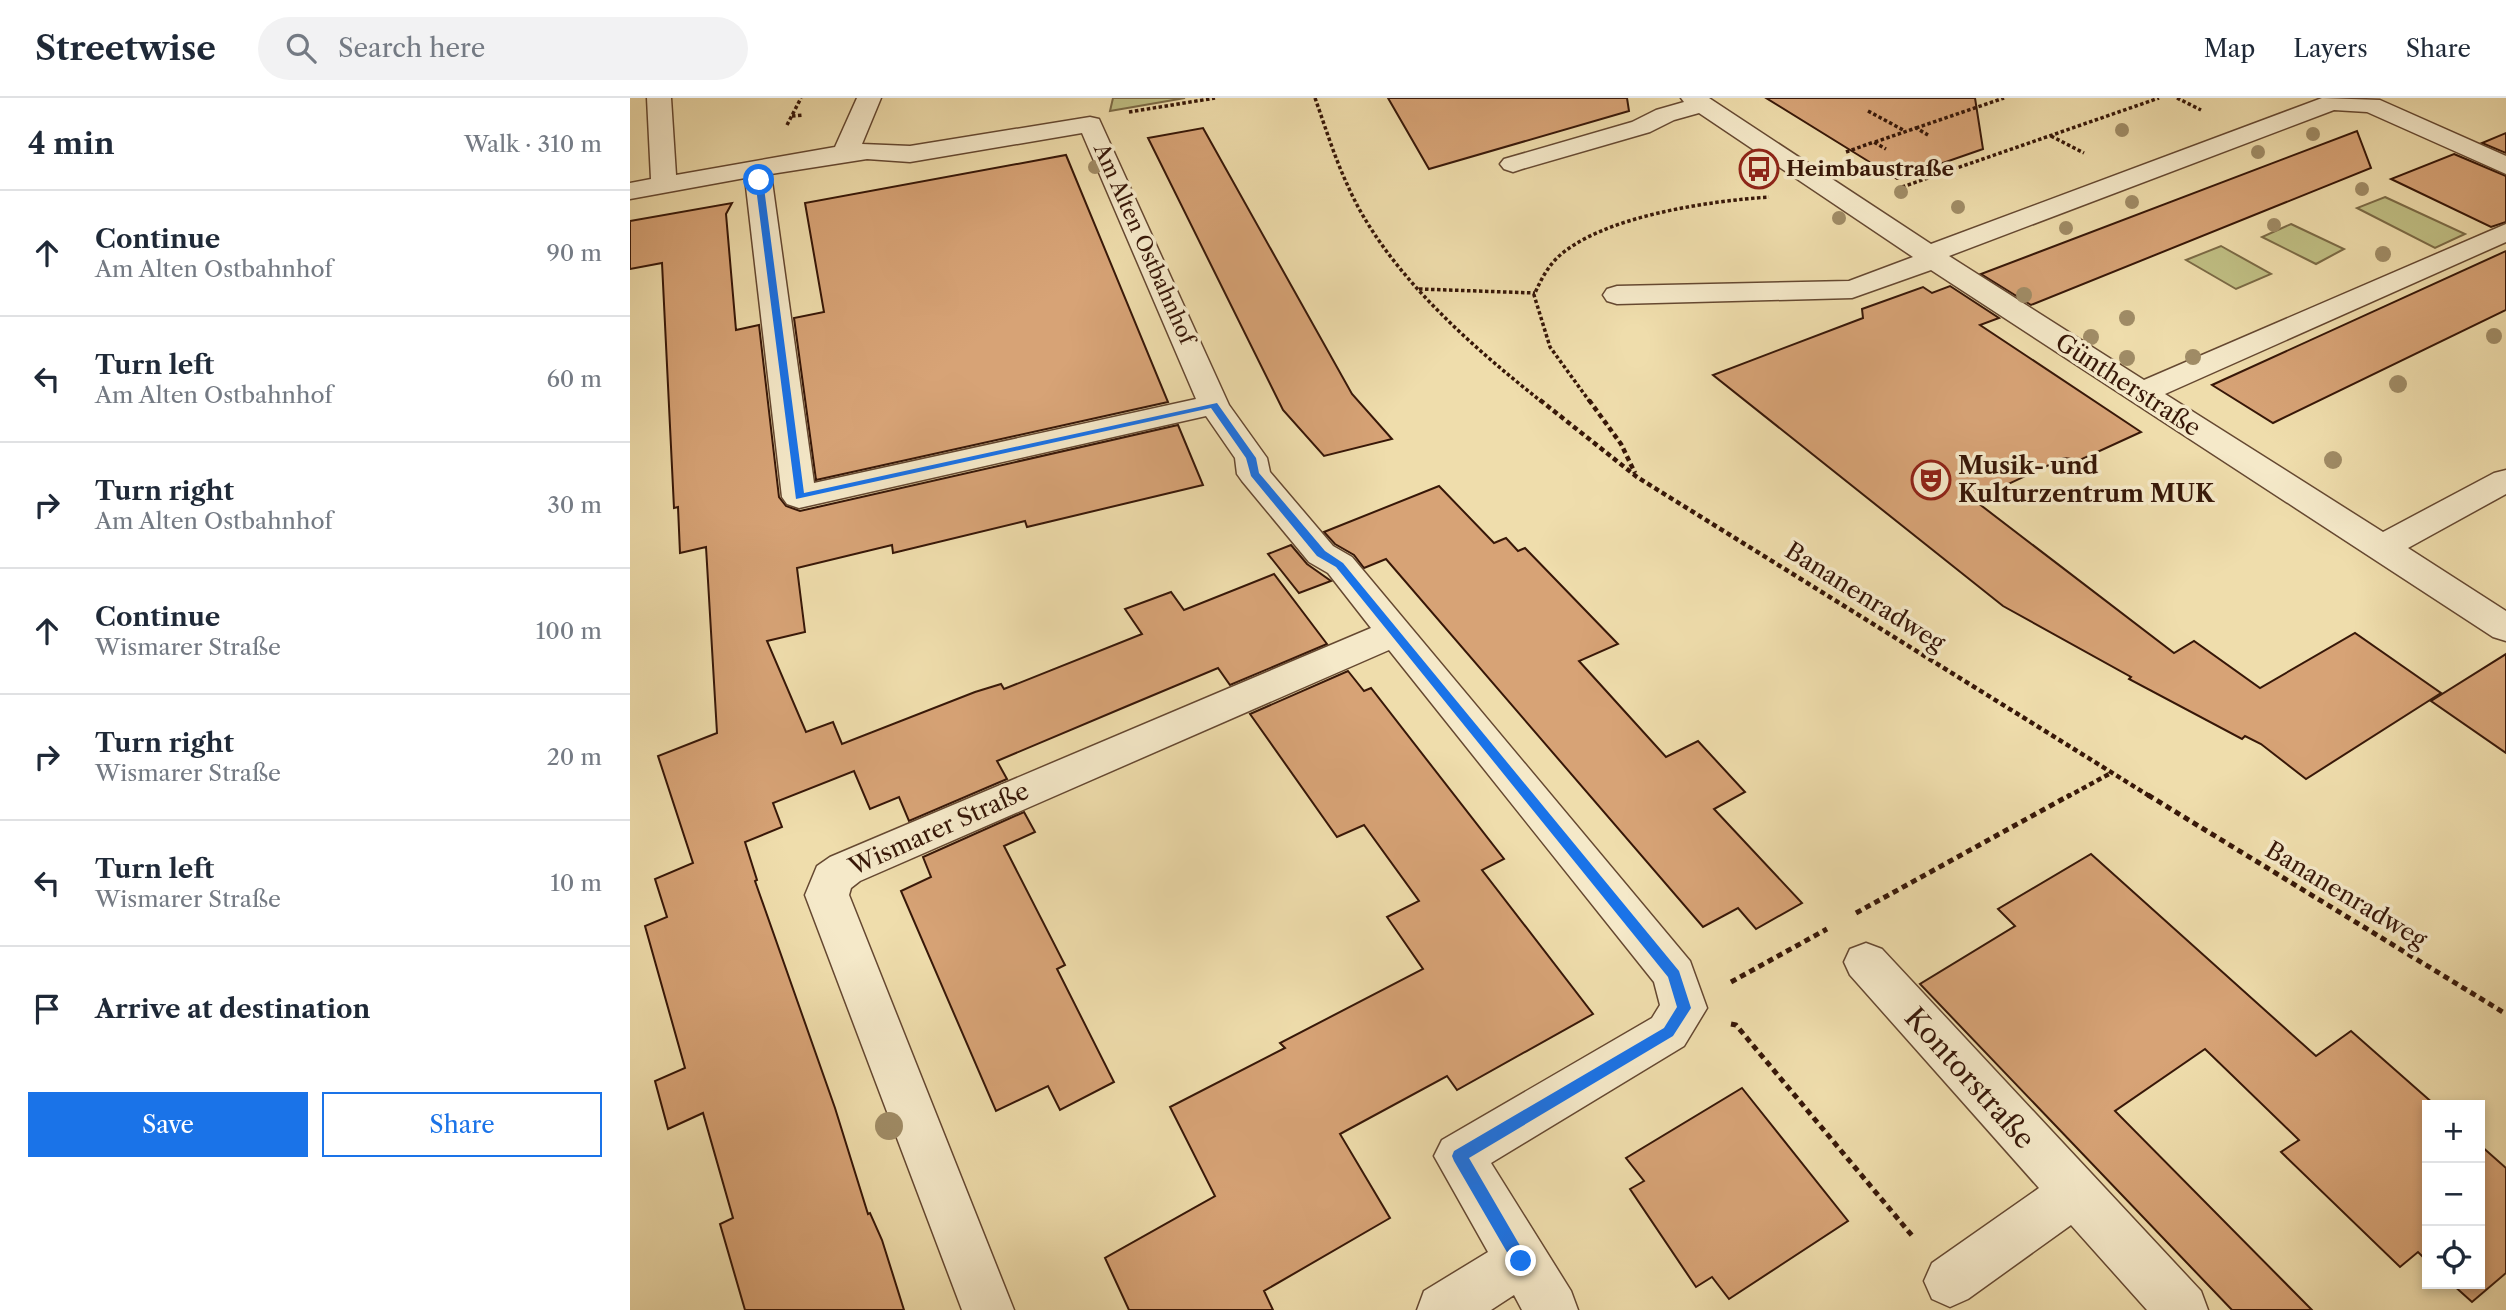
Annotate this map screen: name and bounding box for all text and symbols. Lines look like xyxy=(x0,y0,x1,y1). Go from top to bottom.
search box xyxy=(258,17,748,80)
text: Streetwise xyxy=(35,28,216,69)
icon: search xyxy=(282,29,320,67)
text: Search here xyxy=(338,32,485,64)
text: Map xyxy=(2204,34,2255,63)
text: Layers xyxy=(2293,34,2368,63)
text: Share xyxy=(2406,34,2471,63)
text: 4 min xyxy=(28,125,114,162)
text: Walk · 310 m xyxy=(464,130,602,158)
street label: Am Alten Ostbahnhof xyxy=(1089,139,1201,350)
bus stop icon: Heimbaustraße xyxy=(1738,148,1780,190)
place label: Heimbaustraße xyxy=(1786,156,1954,181)
route start xyxy=(743,164,774,195)
text: Continue xyxy=(95,223,220,255)
icon: ahead xyxy=(28,234,66,272)
text: 90 m xyxy=(546,239,602,267)
text: Am Alten Ostbahnhof xyxy=(95,255,333,283)
street label: Güntherstraße xyxy=(2050,327,2206,442)
text: Turn left xyxy=(95,349,214,381)
icon: left xyxy=(28,360,66,398)
text: 60 m xyxy=(546,365,602,393)
text: Am Alten Ostbahnhof xyxy=(95,381,333,409)
place label: Musik- und Kulturzentrum MUK xyxy=(1958,451,2215,508)
theatre icon: Musik- und Kulturzentrum MUK xyxy=(1910,459,1952,501)
text: Turn right xyxy=(95,475,234,507)
icon: right xyxy=(28,486,66,524)
text: 30 m xyxy=(547,491,602,519)
text: Am Alten Ostbahnhof xyxy=(95,507,333,535)
street label: Bananenradweg xyxy=(1780,536,1951,658)
text: Continue xyxy=(95,601,220,633)
icon: ahead xyxy=(28,612,66,650)
text: 100 m xyxy=(536,617,602,645)
text: Wismarer Straße xyxy=(95,633,281,661)
text: Turn right xyxy=(95,727,234,759)
icon: right xyxy=(28,738,66,776)
text: 20 m xyxy=(547,743,602,771)
text: Wismarer Straße xyxy=(95,759,281,787)
street label: Wismarer Straße xyxy=(843,776,1033,882)
street label: Bananenradweg xyxy=(2260,835,2432,954)
text: Turn left xyxy=(95,853,214,885)
icon: left xyxy=(28,864,66,902)
text: 10 m xyxy=(550,869,602,897)
text: Wismarer Straße xyxy=(95,885,281,913)
icon: arrive xyxy=(28,990,66,1028)
text: Arrive at destination xyxy=(95,993,370,1025)
street label: Kontorstraße xyxy=(1898,1001,2042,1155)
button: Save xyxy=(28,1092,308,1157)
button: Share xyxy=(322,1092,602,1157)
map controls xyxy=(2422,1100,2485,1289)
button: + xyxy=(2422,1100,2485,1163)
button: − xyxy=(2422,1163,2485,1226)
button: locate xyxy=(2422,1226,2485,1289)
route end xyxy=(1505,1245,1536,1276)

